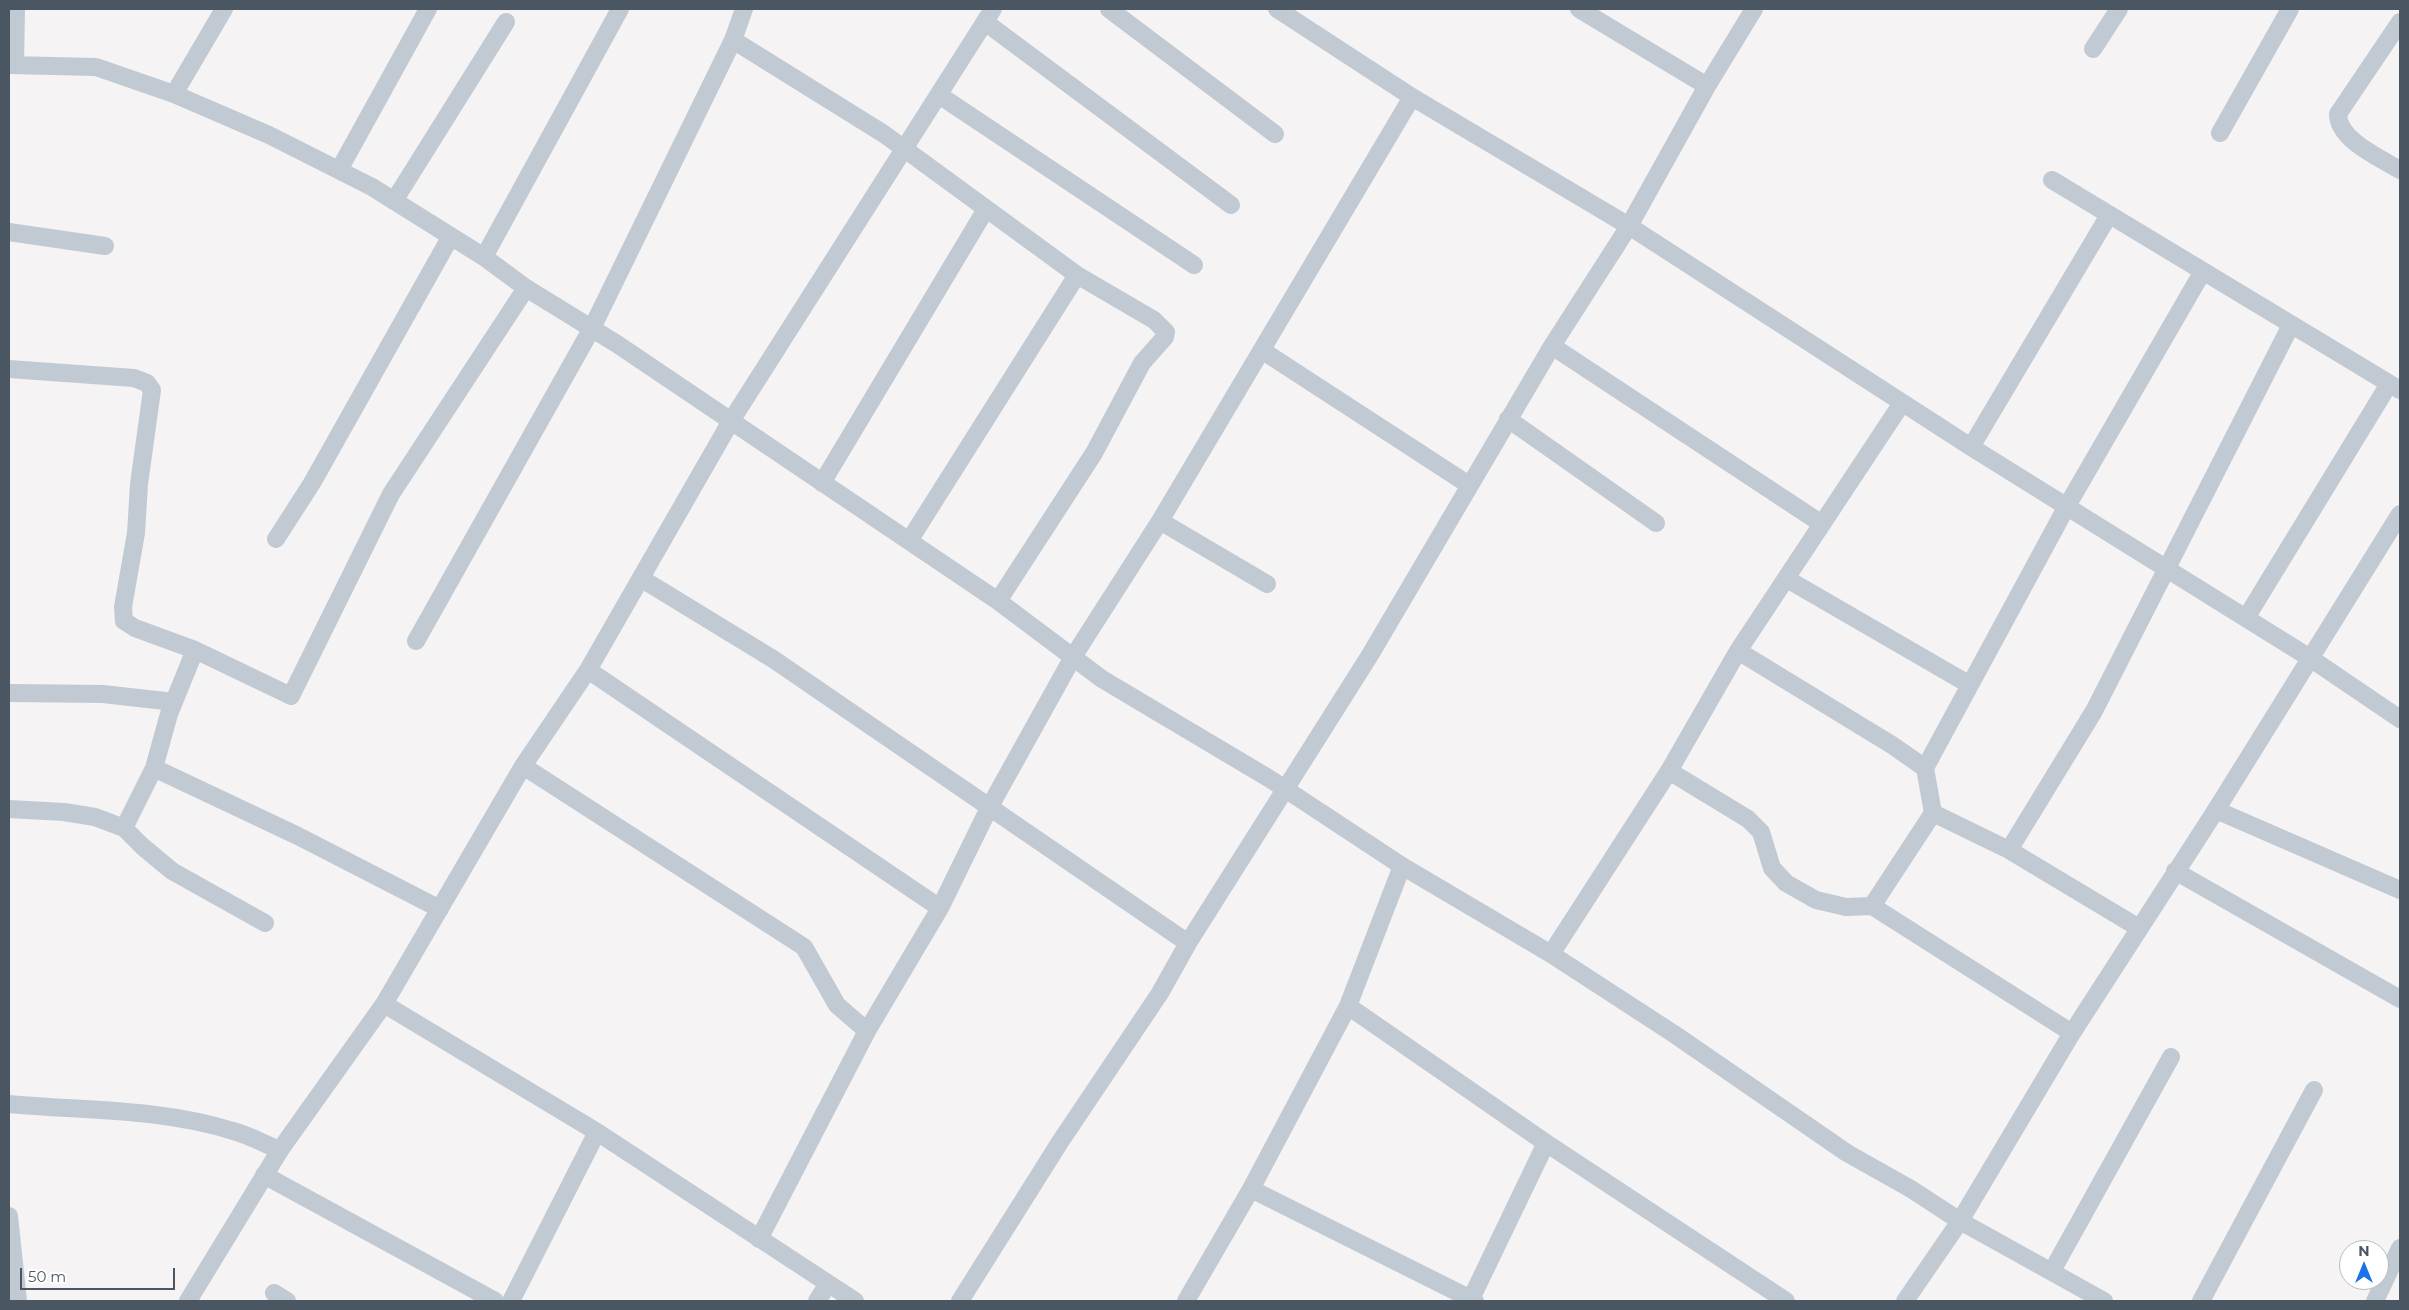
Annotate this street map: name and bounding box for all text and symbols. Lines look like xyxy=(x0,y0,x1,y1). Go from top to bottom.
north arrow xyxy=(2339,1240,2389,1290)
text: N xyxy=(2358,1242,2370,1260)
scale bar xyxy=(22,1258,178,1290)
text: 50 m xyxy=(28,1267,66,1286)

